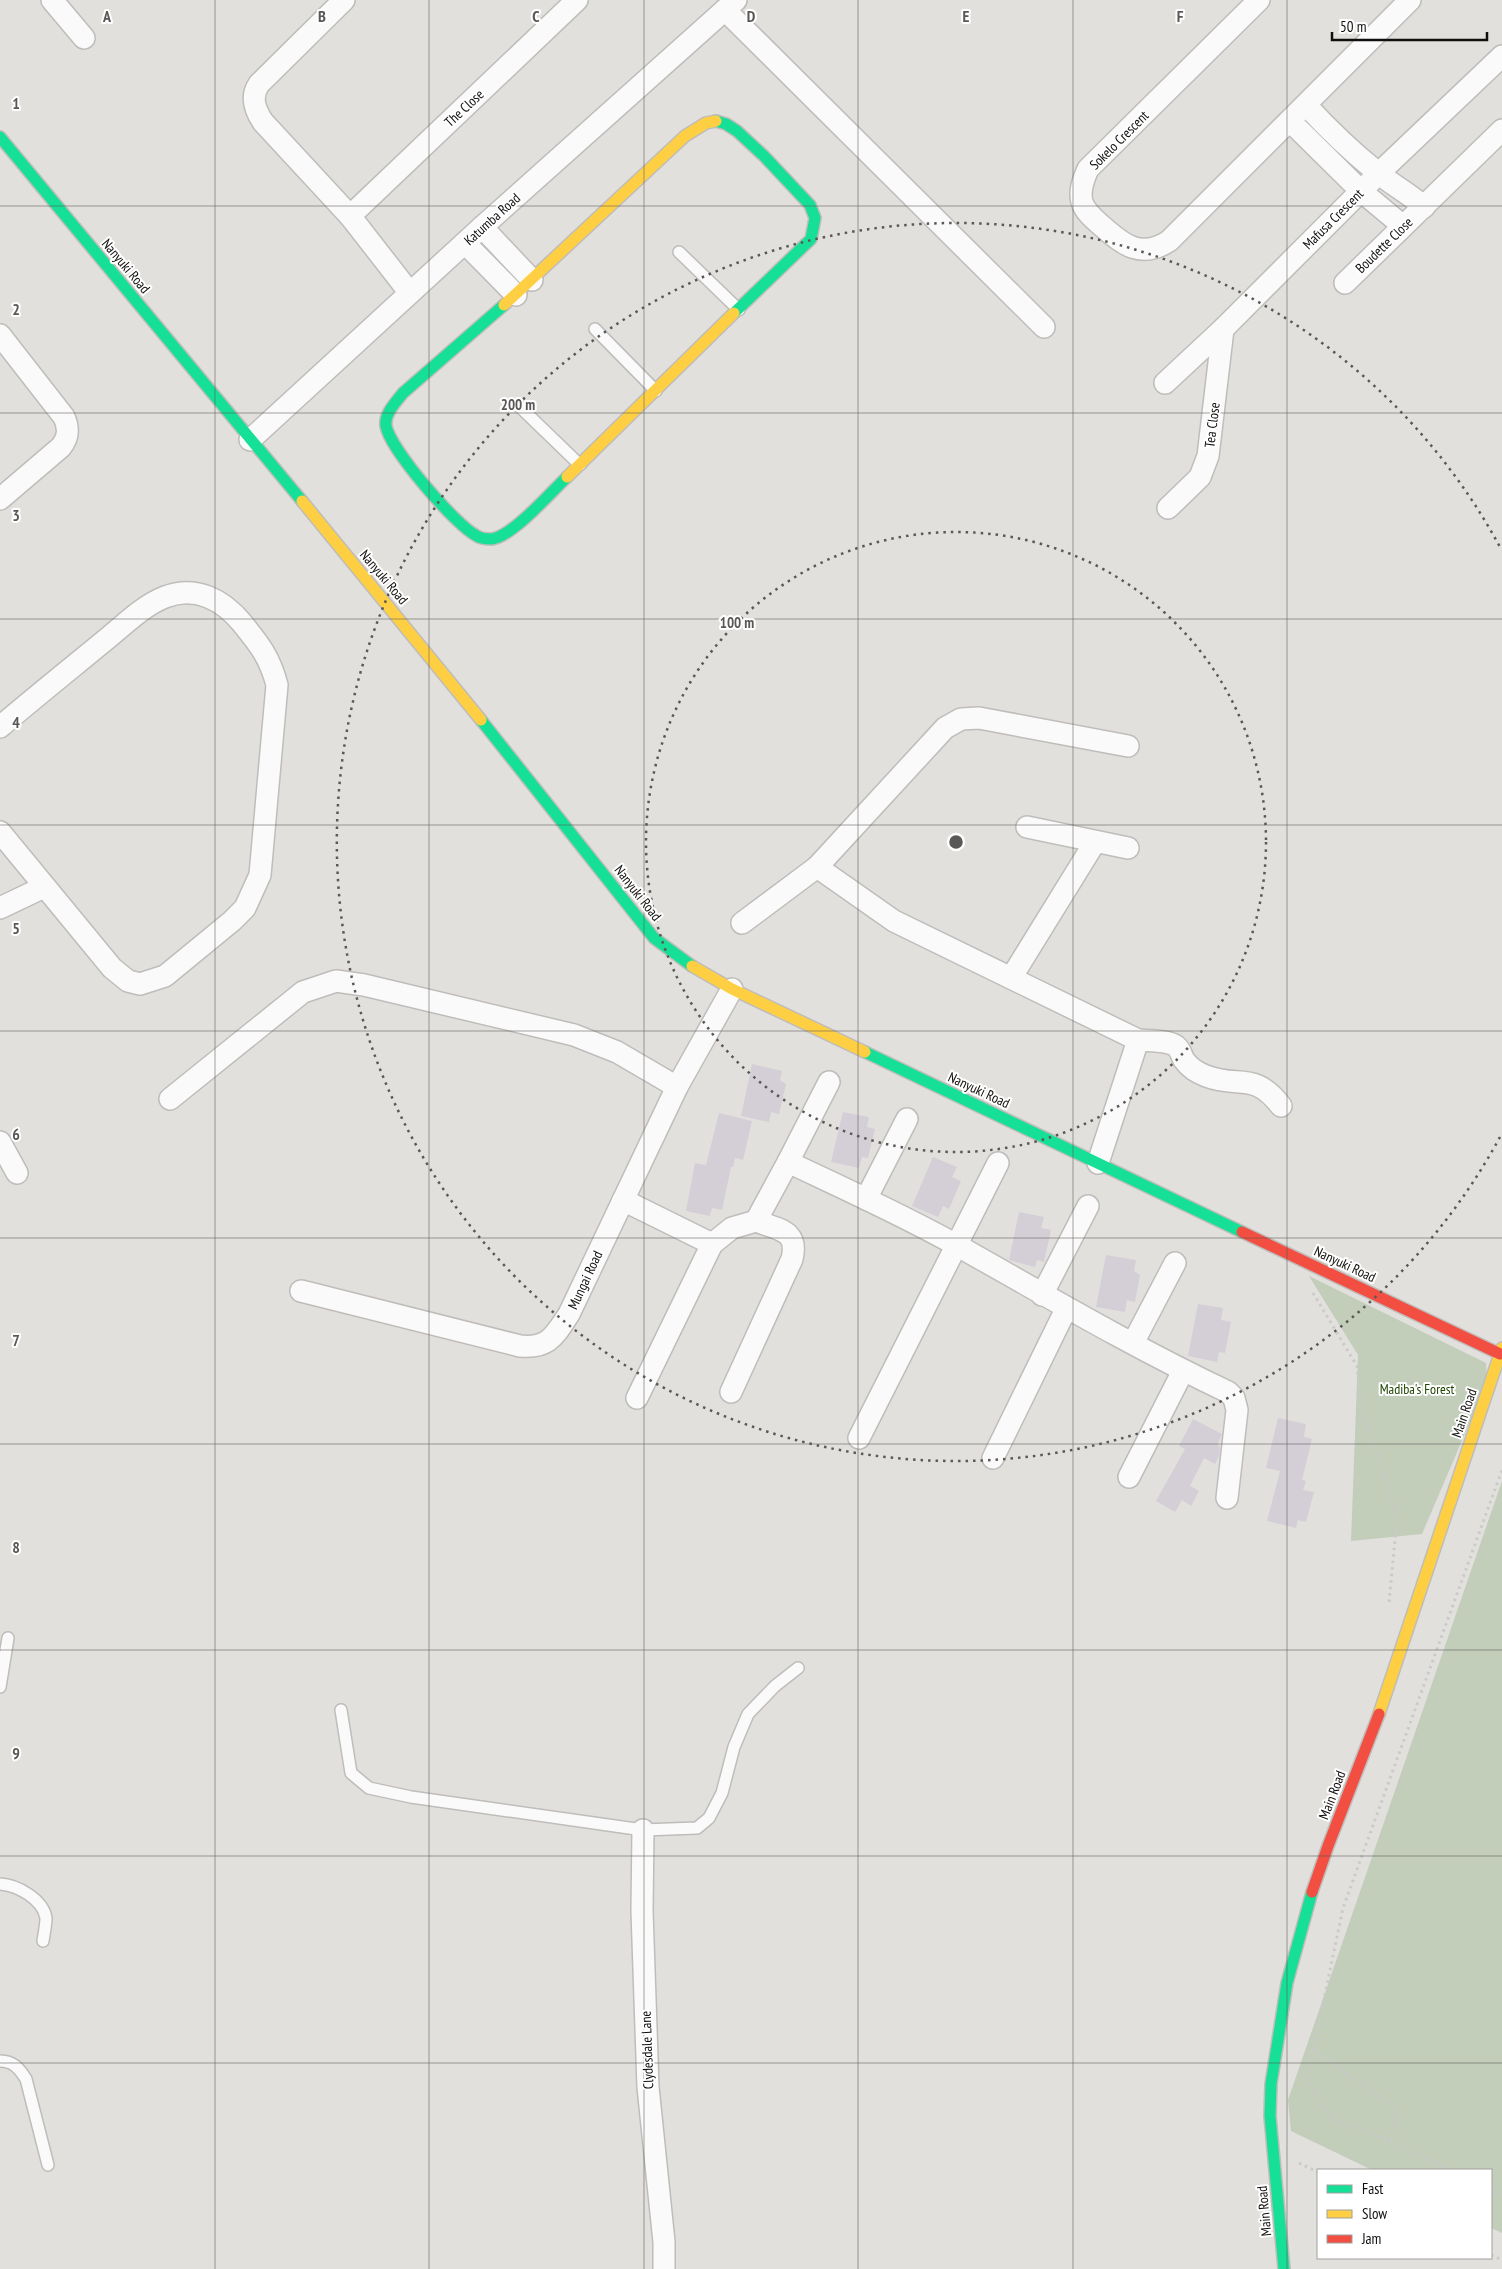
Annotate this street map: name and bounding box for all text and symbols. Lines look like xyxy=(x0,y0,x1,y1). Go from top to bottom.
text: A xyxy=(102,6,112,26)
text: B xyxy=(318,6,326,26)
text: C xyxy=(532,6,540,26)
text: D xyxy=(747,6,756,26)
text: E xyxy=(963,6,970,26)
text: F xyxy=(1177,6,1184,26)
scale bar xyxy=(1332,10,1487,42)
text: 50 m xyxy=(1340,17,1366,36)
street label: The Close xyxy=(441,85,488,131)
text: 1 xyxy=(12,93,20,113)
street label: Sokelo Crescent xyxy=(1086,106,1153,173)
street label: Mafusa Crescent xyxy=(1299,185,1367,253)
street label: Katumba Road xyxy=(460,189,524,249)
street label: Boudette Close xyxy=(1351,213,1417,277)
street label: Nanyuki Road xyxy=(98,235,154,297)
text: 2 xyxy=(12,299,20,319)
text: 200 m xyxy=(501,395,535,414)
street label: Tea Close xyxy=(1200,401,1224,449)
text: 3 xyxy=(12,505,20,525)
street label: Nanyuki Road xyxy=(356,546,412,608)
text: 100 m xyxy=(720,613,754,632)
text: 4 xyxy=(12,712,20,732)
centre of rings xyxy=(947,833,965,851)
street label: Nanyuki Road xyxy=(611,861,665,925)
text: 5 xyxy=(12,918,20,938)
street label: Nanyuki Road xyxy=(945,1068,1013,1112)
text: 6 xyxy=(12,1124,20,1144)
street label: Nanyuki Road xyxy=(1311,1242,1379,1286)
street label: Mungai Road xyxy=(564,1248,606,1312)
text: 7 xyxy=(12,1330,20,1350)
park label: Madiba's Forest xyxy=(1380,1380,1454,1398)
street label: Main Road xyxy=(1447,1386,1481,1440)
text: 8 xyxy=(12,1537,20,1557)
text: 9 xyxy=(12,1743,20,1763)
street label: Main Road xyxy=(1315,1768,1349,1822)
street label: Clydesdale Lane xyxy=(637,2010,657,2089)
legend xyxy=(1317,2169,1492,2259)
text: Fast xyxy=(1362,2179,1383,2198)
street label: Main Road xyxy=(1253,2185,1275,2237)
text: Slow xyxy=(1362,2204,1387,2223)
text: Jam xyxy=(1361,2229,1381,2248)

